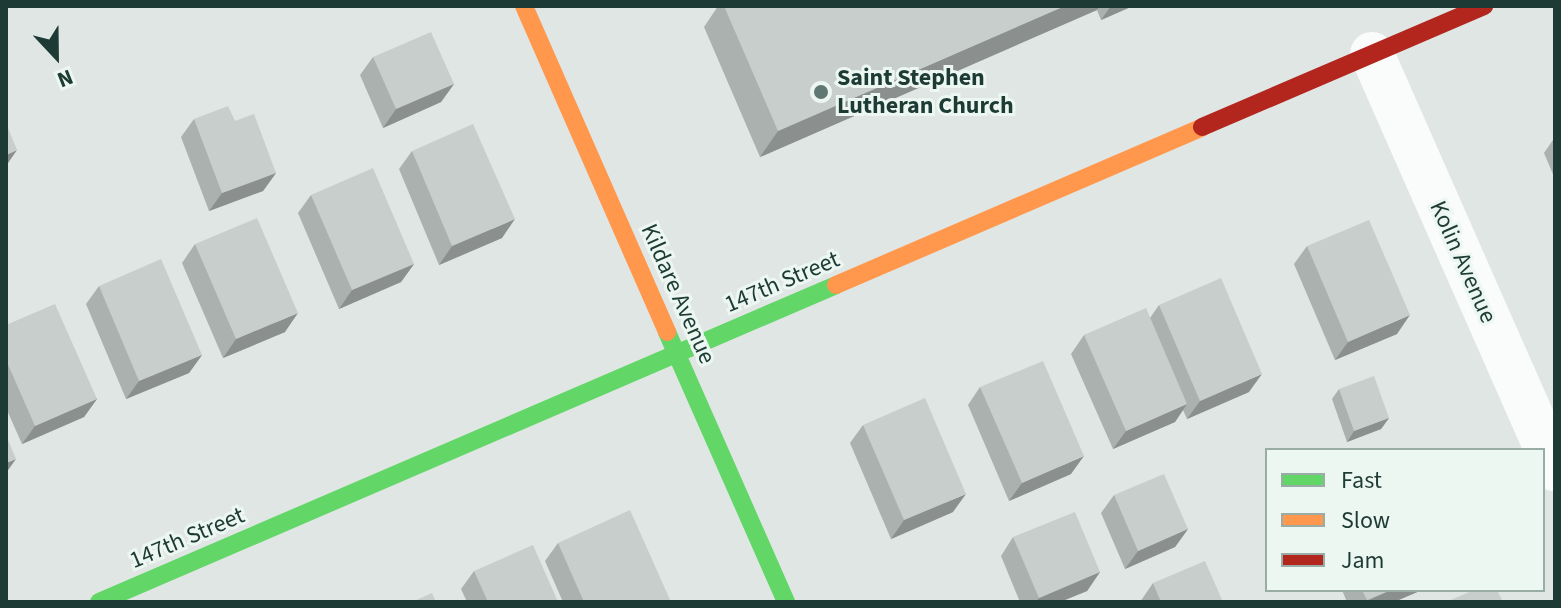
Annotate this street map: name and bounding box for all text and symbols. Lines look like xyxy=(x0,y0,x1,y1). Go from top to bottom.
north arrow xyxy=(16,16,96,96)
text: N xyxy=(52,61,78,96)
place label: Saint Stephen Lutheran Church xyxy=(837,64,1014,120)
marker: Saint Stephen Lutheran Church xyxy=(812,83,830,101)
street label: Kolin Avenue xyxy=(1423,196,1503,328)
street label: Kildare Avenue xyxy=(634,220,722,368)
street label: 147th Street xyxy=(720,245,844,319)
legend xyxy=(1265,448,1545,592)
text: Fast xyxy=(1341,463,1382,498)
street label: 147th Street xyxy=(125,501,249,575)
text: Slow xyxy=(1341,503,1390,538)
text: Jam xyxy=(1341,543,1385,578)

